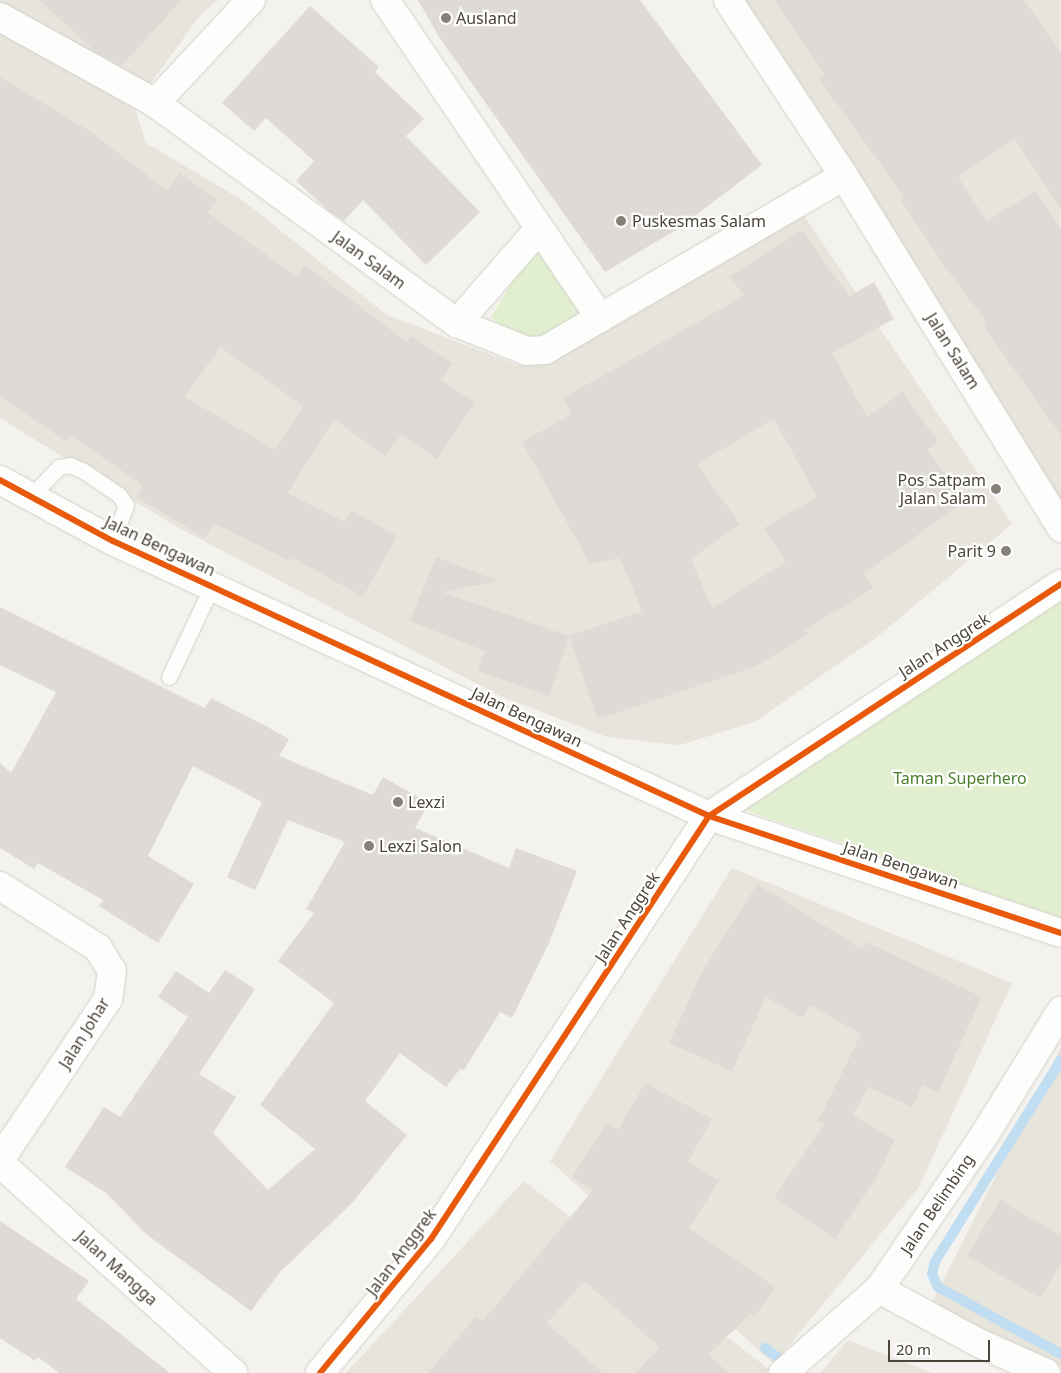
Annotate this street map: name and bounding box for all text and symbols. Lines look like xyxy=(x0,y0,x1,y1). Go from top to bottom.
place label: Ausland xyxy=(456,8,517,28)
marker: Ausland xyxy=(440,12,452,24)
place label: Puskesmas Salam xyxy=(632,211,766,231)
marker: Puskesmas Salam xyxy=(614,214,628,228)
street label: Jalan Salam xyxy=(328,227,410,293)
street label: Jalan Salam xyxy=(922,309,984,393)
place label: Pos Satpam Jalan Salam xyxy=(898,470,986,508)
marker: Pos Satpam Jalan Salam xyxy=(990,483,1002,495)
street label: Jalan Bengawan xyxy=(102,512,218,580)
place label: Parit 9 xyxy=(948,541,996,561)
marker: Parit 9 xyxy=(1000,545,1012,557)
street label: Jalan Anggrek xyxy=(895,609,993,681)
street label: Jalan Bengawan xyxy=(469,683,585,751)
park label: Taman Superhero xyxy=(893,768,1027,788)
place label: Lexzi xyxy=(408,792,445,812)
marker: Lexzi xyxy=(392,796,404,808)
place label: Lexzi Salon xyxy=(379,836,462,856)
street label: Jalan Bengawan xyxy=(841,837,961,893)
marker: Lexzi Salon xyxy=(363,840,375,852)
street label: Jalan Anggrek xyxy=(591,868,663,966)
street label: Jalan Johar xyxy=(55,994,113,1072)
street label: Jalan Belimbing xyxy=(896,1150,978,1258)
street label: Jalan Anggrek xyxy=(362,1205,440,1299)
street label: Jalan Mangga xyxy=(72,1227,162,1309)
scale bar xyxy=(891,1330,994,1362)
text: 20 m xyxy=(896,1339,931,1359)

